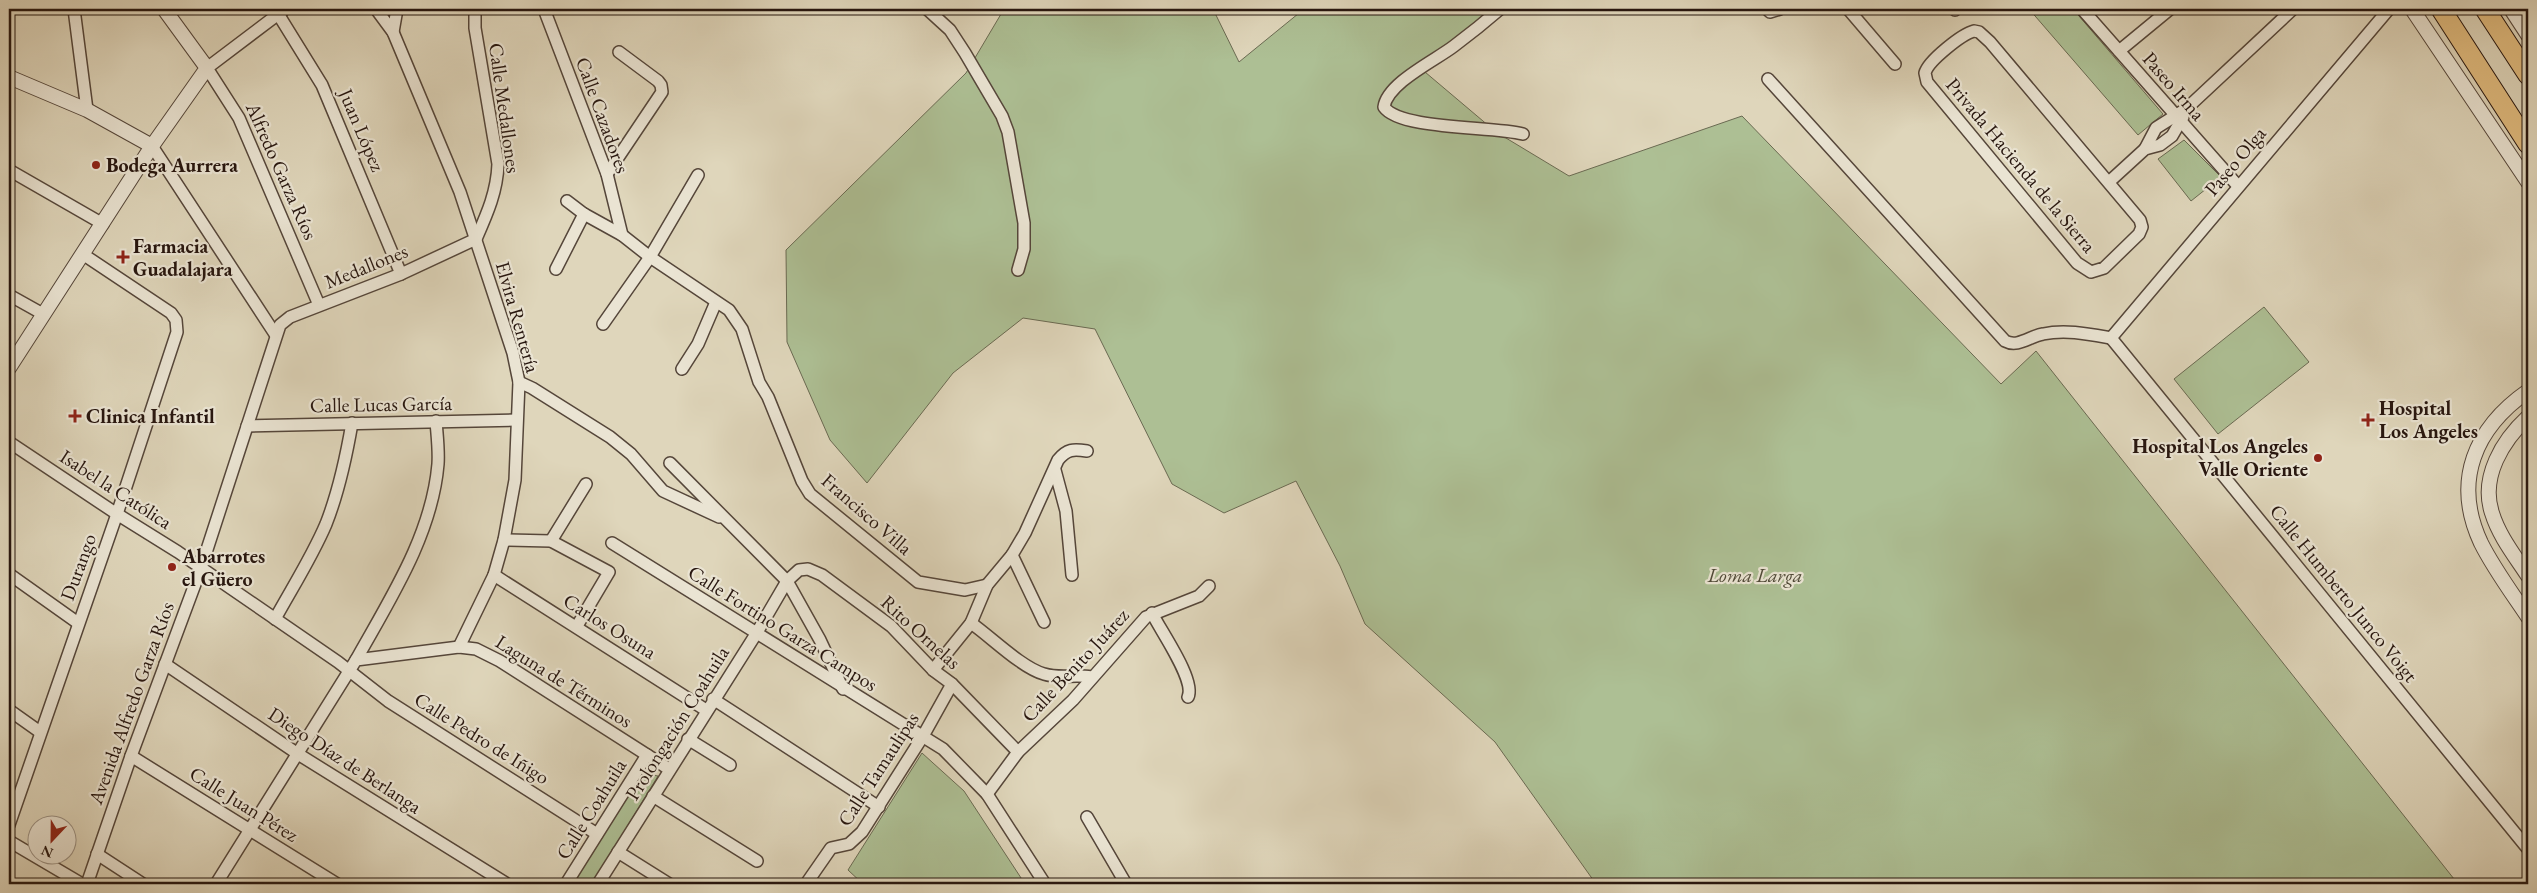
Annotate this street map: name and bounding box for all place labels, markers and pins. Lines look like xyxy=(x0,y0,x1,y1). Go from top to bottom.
place label: Bodega Aurrera xyxy=(106,152,238,178)
marker: Bodega Aurrera xyxy=(90,159,102,171)
place label: Farmacia Guadalajara xyxy=(133,233,233,282)
marker: Farmacia Guadalajara xyxy=(117,251,129,263)
place label: Hospital Los Angeles xyxy=(2379,395,2478,444)
place label: Clinica Infantil xyxy=(86,403,215,429)
marker: Clinica Infantil xyxy=(68,409,82,423)
marker: Hospital Los Angeles xyxy=(2361,413,2375,427)
place label: Hospital Los Angeles Valle Oriente xyxy=(2132,433,2308,482)
marker: Hospital Los Angeles Valle Oriente xyxy=(2312,452,2324,464)
place label: Abarrotes el Güero xyxy=(181,543,265,592)
marker: Abarrotes el Güero xyxy=(166,561,178,573)

